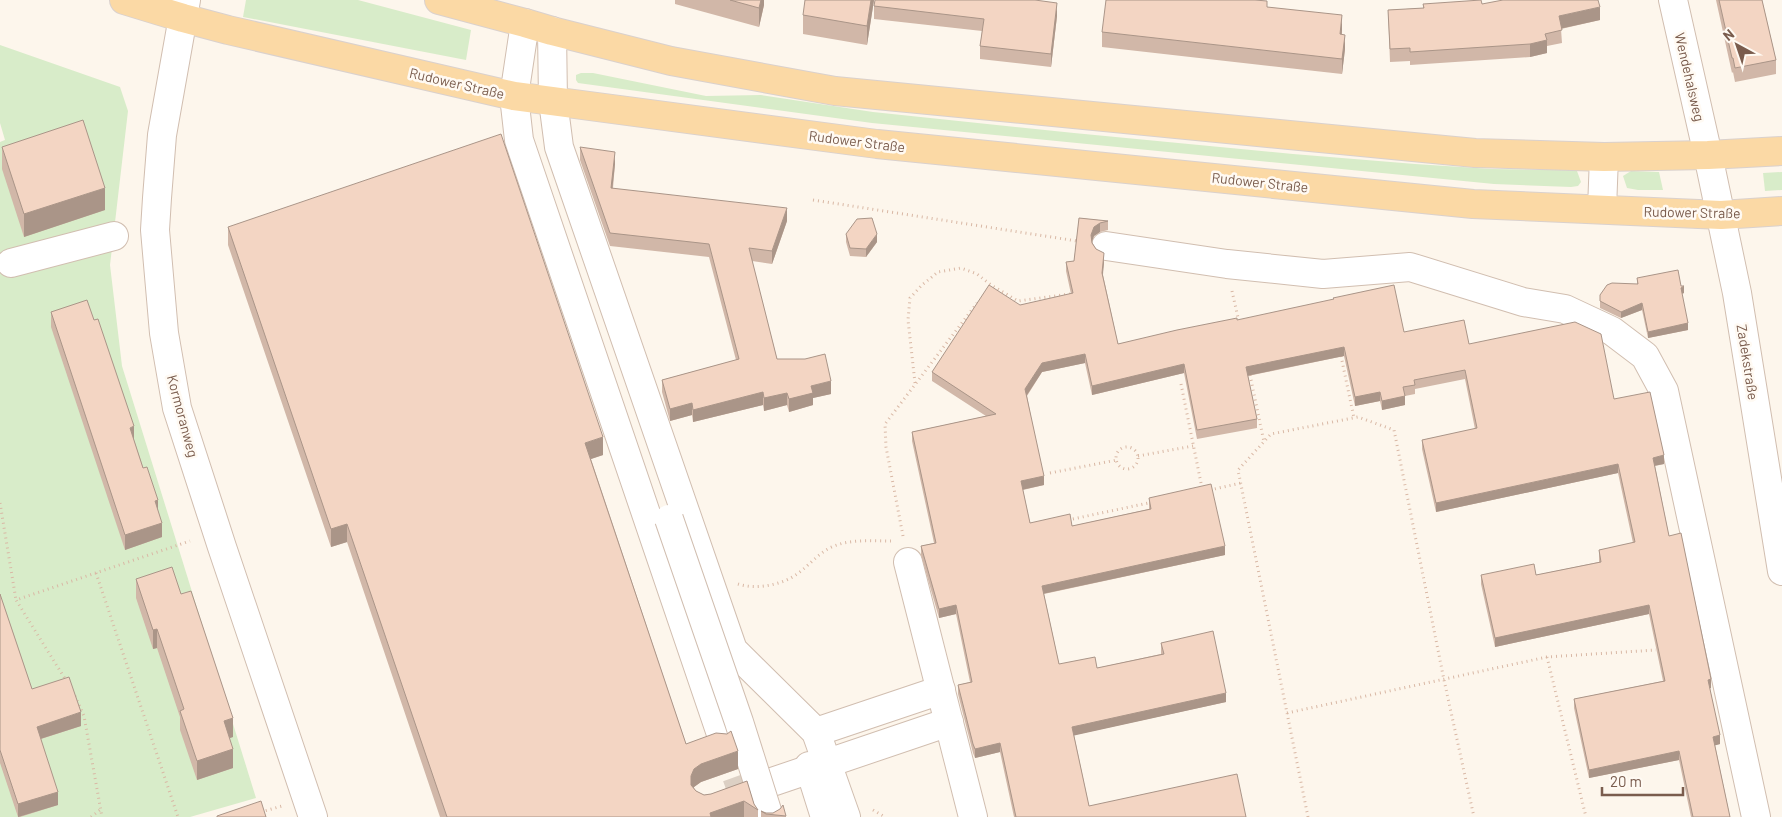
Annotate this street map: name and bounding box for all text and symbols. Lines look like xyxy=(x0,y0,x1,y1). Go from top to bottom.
north arrow xyxy=(1712,20,1762,70)
text: N xyxy=(1719,25,1737,44)
street label: Wendehalsweg xyxy=(1672,31,1708,123)
street label: Rudower Straße xyxy=(408,64,506,102)
street label: Rudower Straße xyxy=(808,127,906,155)
street label: Rudower Straße xyxy=(1211,168,1309,196)
street label: Rudower Straße xyxy=(1643,203,1741,221)
street label: Zadekstraße xyxy=(1734,323,1762,401)
street label: Kormoranweg xyxy=(164,373,202,459)
scale bar xyxy=(1602,764,1683,796)
text: 20 m xyxy=(1610,772,1642,790)

